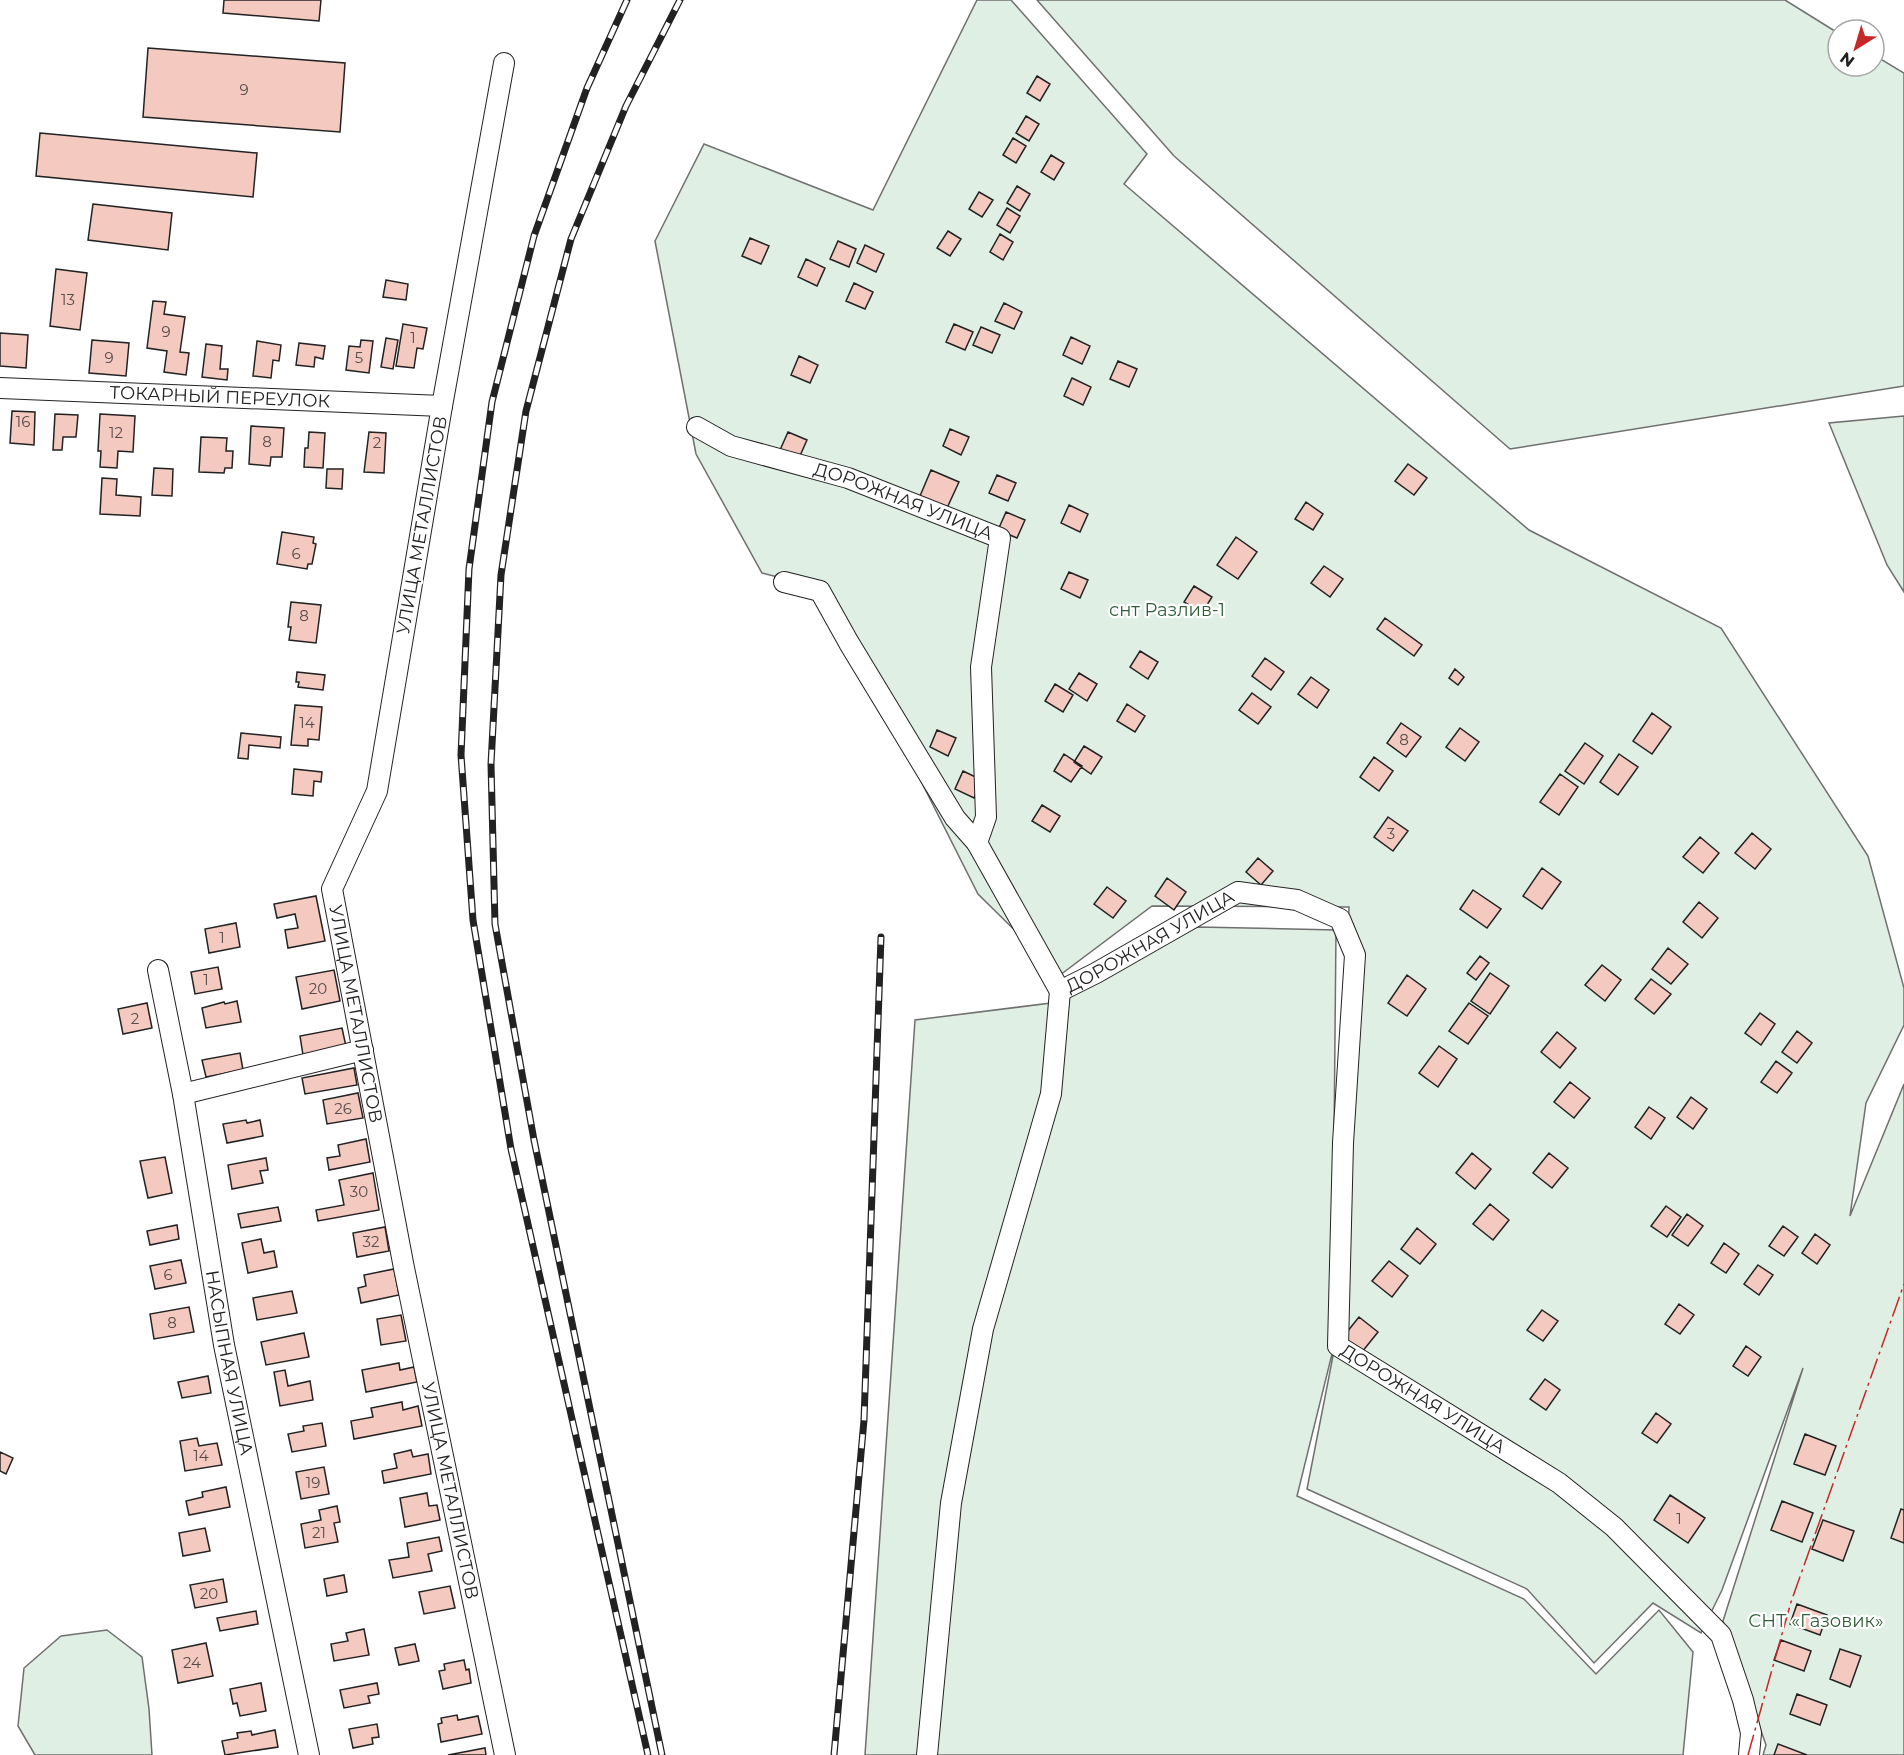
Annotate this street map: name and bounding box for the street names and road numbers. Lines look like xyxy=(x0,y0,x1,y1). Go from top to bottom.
street label: ТОКАРНЫЙ ПЕРЕУЛОК xyxy=(109,381,331,412)
street label: УЛИЦА МЕТАЛЛИСТОВ xyxy=(392,414,452,636)
street label: ДОРОЖНАЯ УЛИЦА xyxy=(811,458,996,545)
street label: ДОРОЖНАЯ УЛИЦА xyxy=(1062,885,1239,997)
street label: УЛИЦА МЕТАЛЛИСТОВ xyxy=(324,903,387,1125)
street label: НАСЫПНАЯ УЛИЦА xyxy=(201,1268,258,1458)
street label: ДОРОЖНАЯ УЛИЦА xyxy=(1337,1339,1510,1458)
street label: УЛИЦА МЕТАЛЛИСТОВ xyxy=(417,1380,483,1601)

